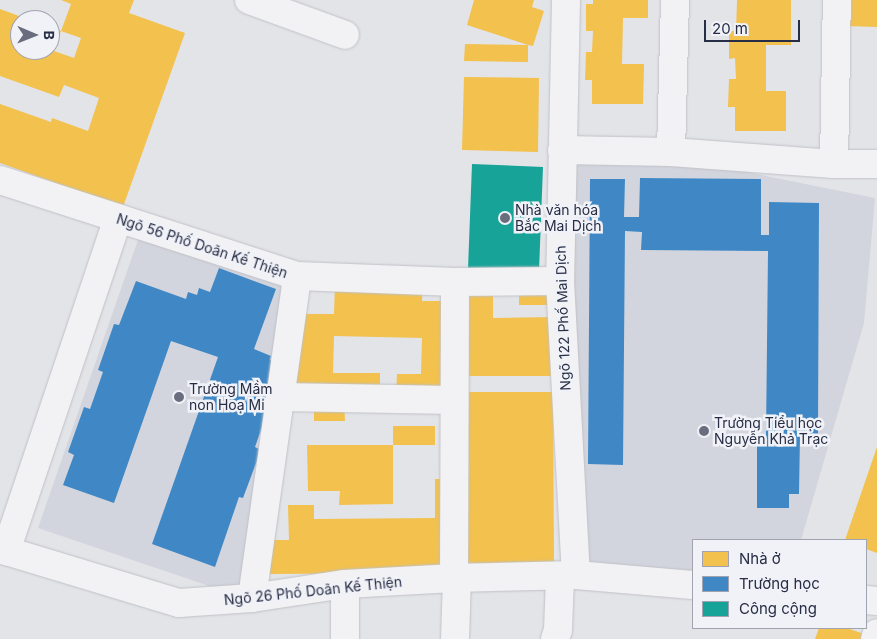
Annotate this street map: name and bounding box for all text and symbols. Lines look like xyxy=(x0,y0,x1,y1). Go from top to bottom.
north arrow xyxy=(10,10,60,60)
scale bar xyxy=(707,10,803,42)
text: 20 m xyxy=(712,19,748,38)
text: B xyxy=(41,30,58,40)
place label: Nhà văn hóa Bắc Mai Dịch xyxy=(515,202,602,234)
street label: Ngõ 56 Phố Doãn Kế Thiện xyxy=(114,210,290,282)
marker: Nhà văn hóa Bắc Mai Dịch xyxy=(499,212,511,224)
street label: Ngõ 122 Phố Mai Dịch xyxy=(552,245,574,391)
place label: Trường Mầm non Hoạ Mi xyxy=(189,381,273,414)
marker: Trường Mầm non Hoạ Mi xyxy=(173,391,185,403)
place label: Trường Tiểu học Nguyễn Khả Trạc xyxy=(714,415,828,448)
marker: Trường Tiểu học Nguyễn Khả Trạc xyxy=(698,425,710,437)
legend xyxy=(692,539,867,629)
text: Nhà ở xyxy=(739,549,781,568)
street label: Ngõ 26 Phố Doãn Kế Thiện xyxy=(223,573,403,609)
text: Trường học xyxy=(739,574,820,593)
text: Công cộng xyxy=(739,599,817,618)

